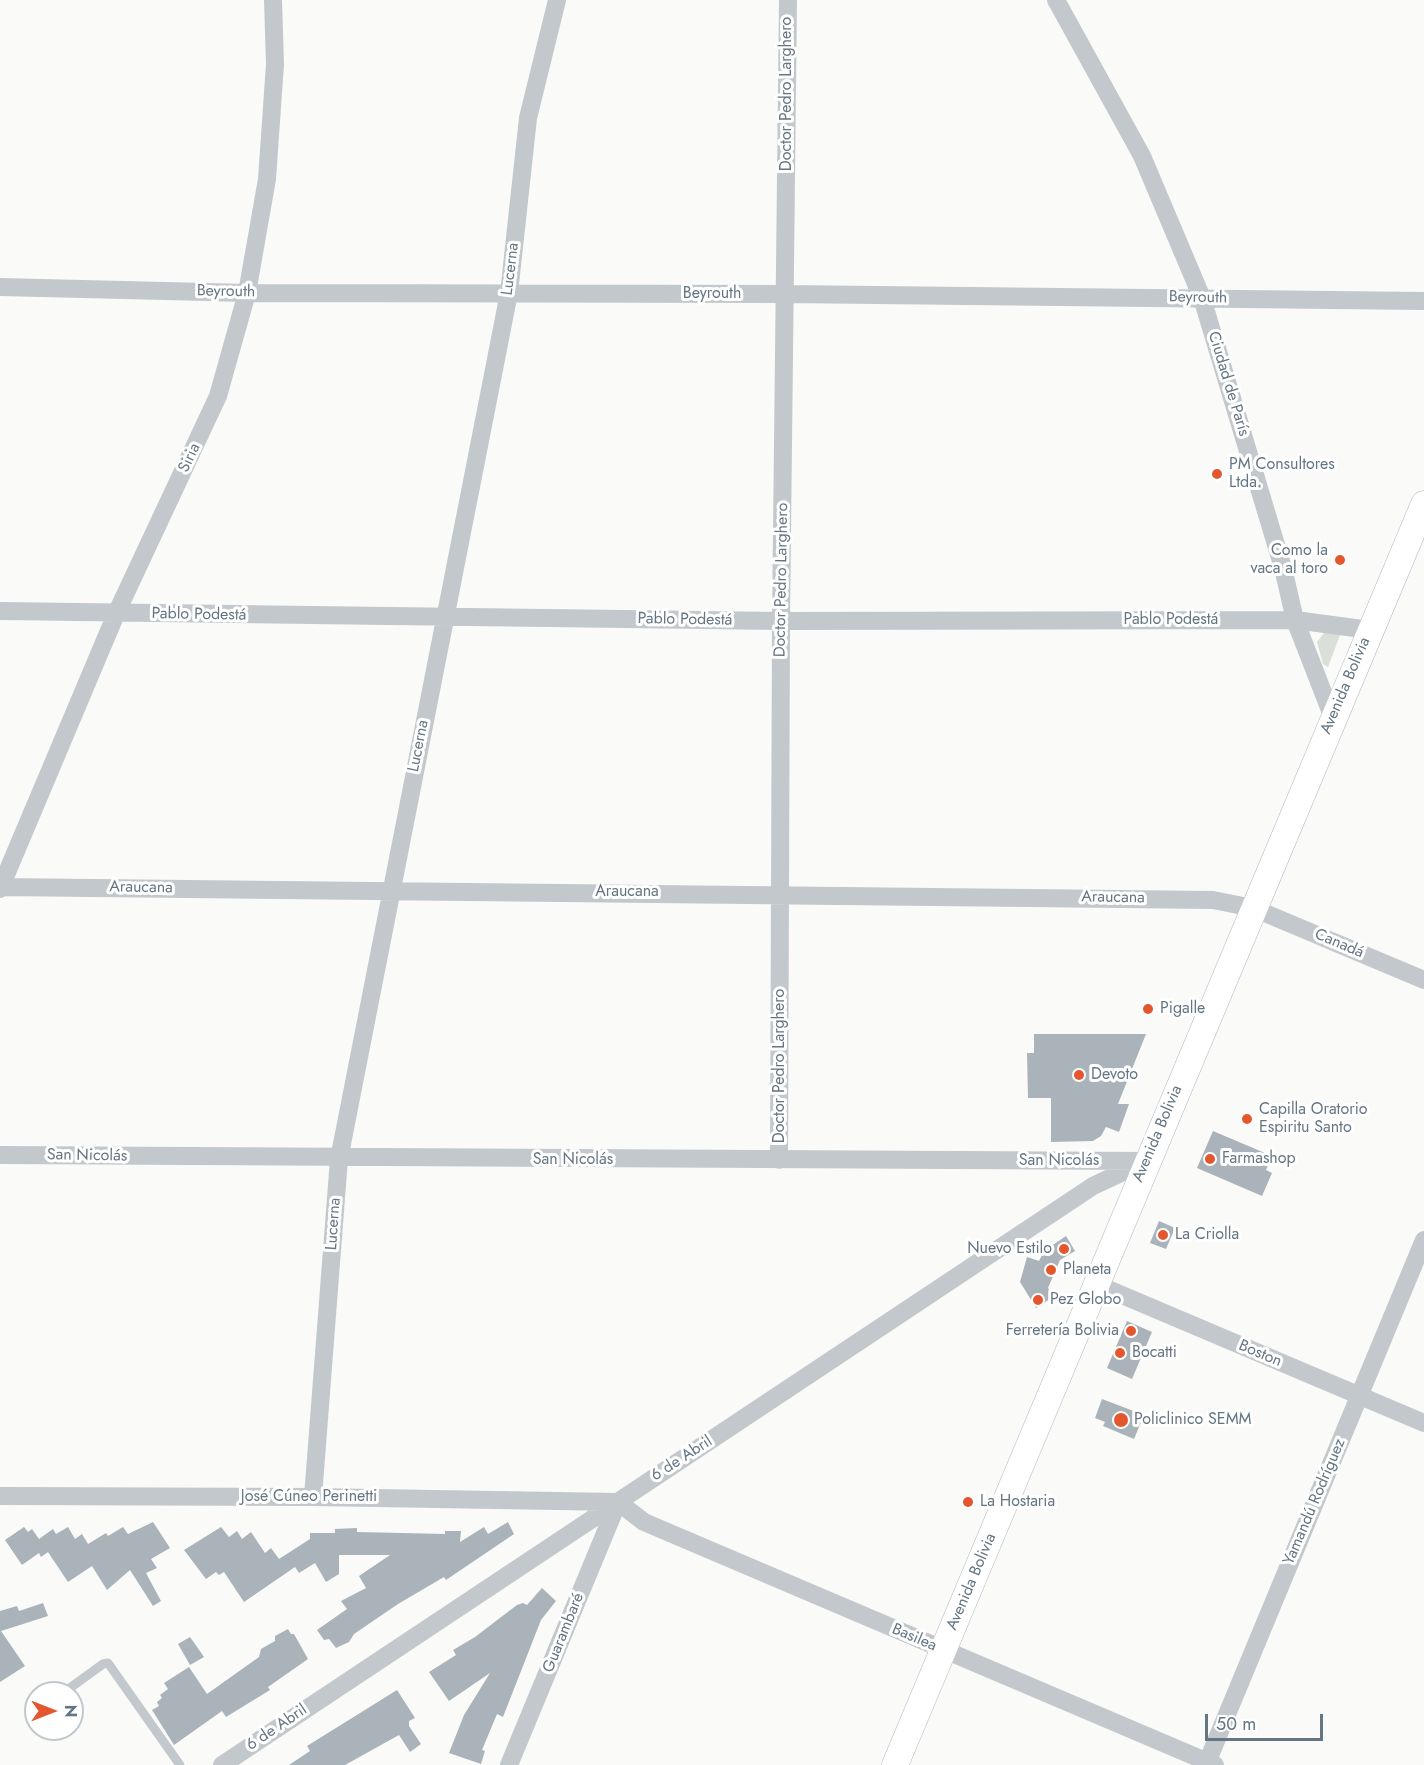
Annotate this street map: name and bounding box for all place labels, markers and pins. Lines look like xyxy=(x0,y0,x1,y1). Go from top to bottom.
place label: PM Consultores Ltda. xyxy=(1229,455,1335,493)
marker: PM Consultores Ltda. xyxy=(1210,467,1224,481)
place label: Como la vaca al toro xyxy=(1250,541,1328,579)
marker: Como la vaca al toro xyxy=(1333,553,1347,567)
place label: Pigalle xyxy=(1160,999,1205,1019)
marker: Pigalle xyxy=(1141,1002,1155,1016)
place label: Devoto xyxy=(1091,1065,1138,1085)
marker: Devoto xyxy=(1072,1068,1086,1082)
place label: Capilla Oratorio Espiritu Santo xyxy=(1259,1100,1368,1138)
marker: Capilla Oratorio Espiritu Santo xyxy=(1240,1112,1254,1126)
place label: Farmashop xyxy=(1222,1149,1296,1169)
marker: Farmashop xyxy=(1203,1152,1217,1166)
place label: La Criolla xyxy=(1175,1225,1239,1245)
marker: La Criolla xyxy=(1156,1228,1170,1242)
place label: Nuevo Estilo xyxy=(967,1239,1052,1259)
marker: Nuevo Estilo xyxy=(1057,1242,1071,1256)
place label: Planeta xyxy=(1063,1260,1111,1280)
marker: Planeta xyxy=(1044,1263,1058,1277)
place label: Pez Globo xyxy=(1050,1290,1121,1310)
marker: Pez Globo xyxy=(1031,1293,1045,1307)
place label: Ferretería Bolivia xyxy=(1006,1321,1119,1341)
marker: Ferretería Bolivia xyxy=(1124,1324,1138,1338)
place label: Bocatti xyxy=(1132,1343,1177,1363)
marker: Bocatti xyxy=(1113,1346,1127,1360)
place label: Policlinico SEMM xyxy=(1134,1410,1252,1430)
marker: Policlinico SEMM xyxy=(1112,1411,1130,1429)
place label: La Hostaria xyxy=(980,1492,1055,1512)
marker: La Hostaria xyxy=(961,1495,975,1509)

